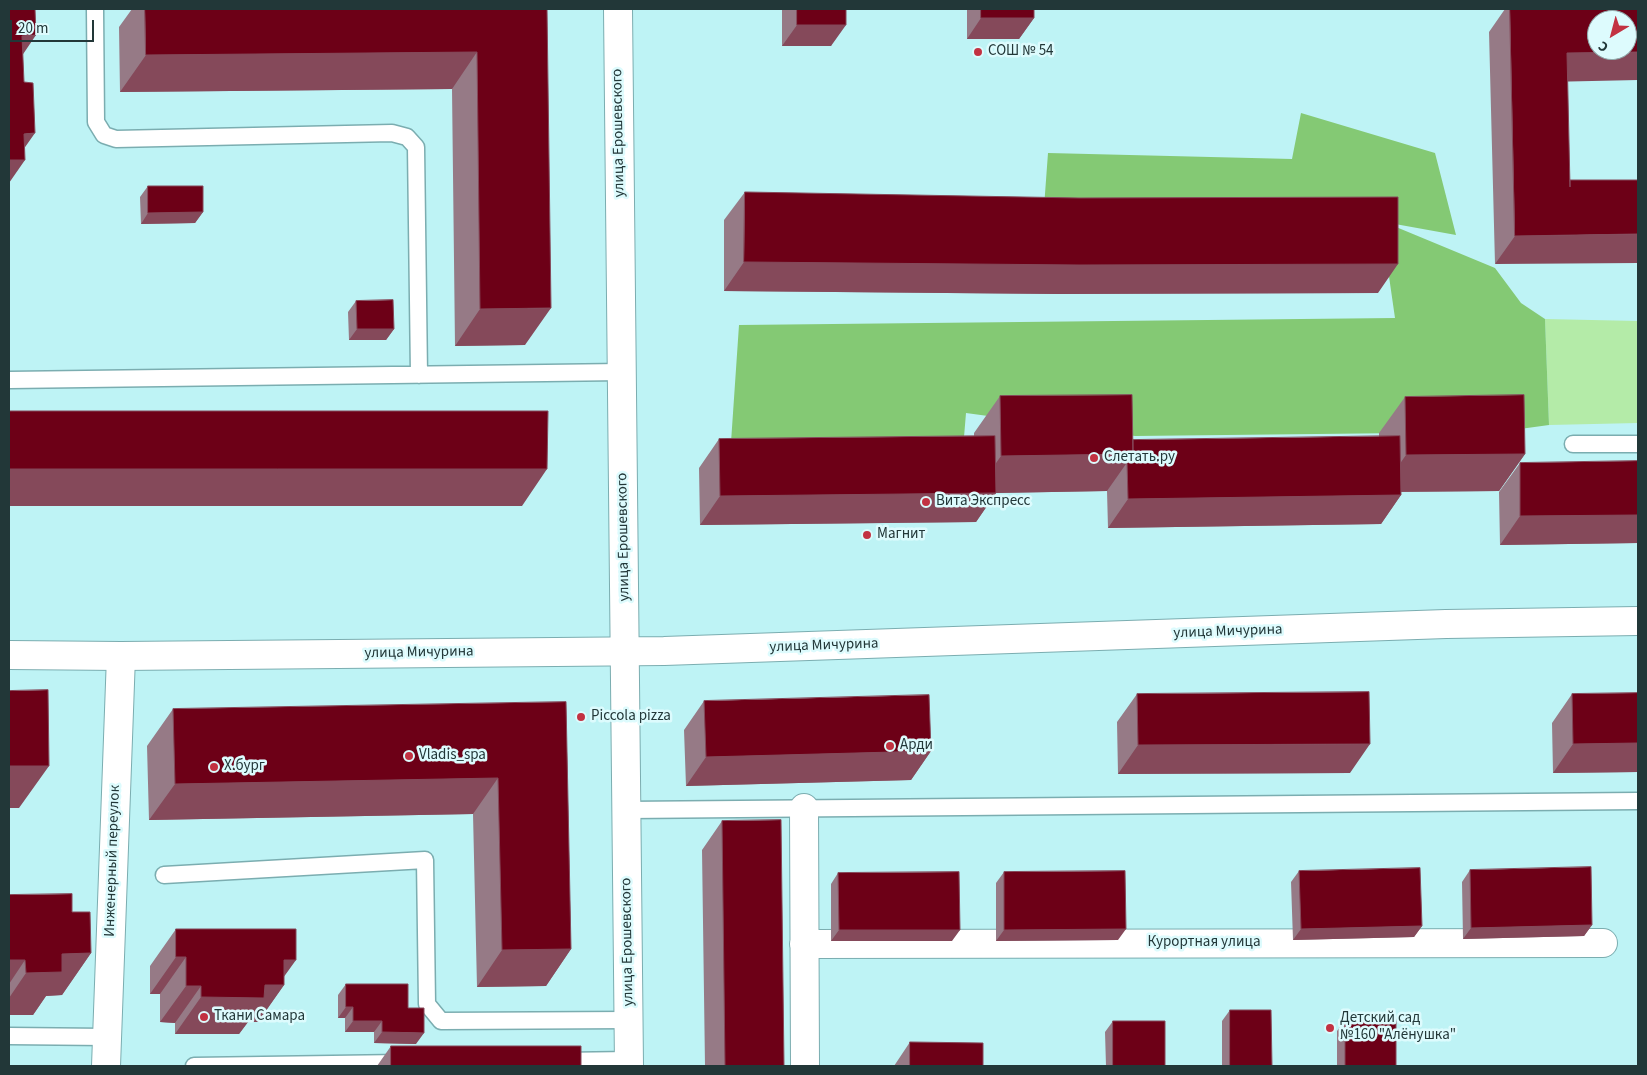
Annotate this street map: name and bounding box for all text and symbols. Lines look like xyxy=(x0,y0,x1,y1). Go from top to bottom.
scale bar xyxy=(12,10,96,42)
north arrow xyxy=(1587,10,1637,60)
text: 20 m xyxy=(18,18,48,39)
text: С xyxy=(1594,36,1613,57)
place label: СОШ № 54 xyxy=(988,43,1054,61)
marker: СОШ № 54 xyxy=(972,46,984,58)
street label: улица Ерошевского xyxy=(609,68,629,198)
place label: Слетать.ру xyxy=(1104,449,1175,467)
marker: Слетать.ру xyxy=(1088,452,1100,464)
street label: улица Ерошевского xyxy=(614,472,634,602)
place label: Вита Экспресс xyxy=(936,493,1030,511)
marker: Вита Экспресс xyxy=(920,496,932,508)
place label: Магнит xyxy=(877,526,925,544)
marker: Магнит xyxy=(861,529,873,541)
street label: улица Мичурина xyxy=(1173,621,1283,643)
street label: улица Мичурина xyxy=(769,635,879,657)
street label: улица Мичурина xyxy=(364,643,474,663)
place label: Piccola pizza xyxy=(591,708,671,726)
marker: Piccola pizza xyxy=(575,711,587,723)
place label: Арди xyxy=(900,737,933,755)
marker: Арди xyxy=(884,740,896,752)
place label: Vladis_spa xyxy=(419,747,486,765)
marker: Vladis_spa xyxy=(403,750,415,762)
place label: Х.бург xyxy=(224,758,265,776)
marker: Х.бург xyxy=(208,761,220,773)
street label: Инженерный переулок xyxy=(101,785,125,937)
street label: улица Ерошевского xyxy=(618,877,638,1007)
street label: Курортная улица xyxy=(1148,934,1260,952)
place label: Ткани Самара xyxy=(214,1008,305,1026)
place label: Детский сад №160 "Алёнушка" xyxy=(1340,1010,1456,1045)
marker: Ткани Самара xyxy=(198,1011,210,1023)
marker: Детский сад №160 "Алёнушка" xyxy=(1324,1022,1336,1034)

